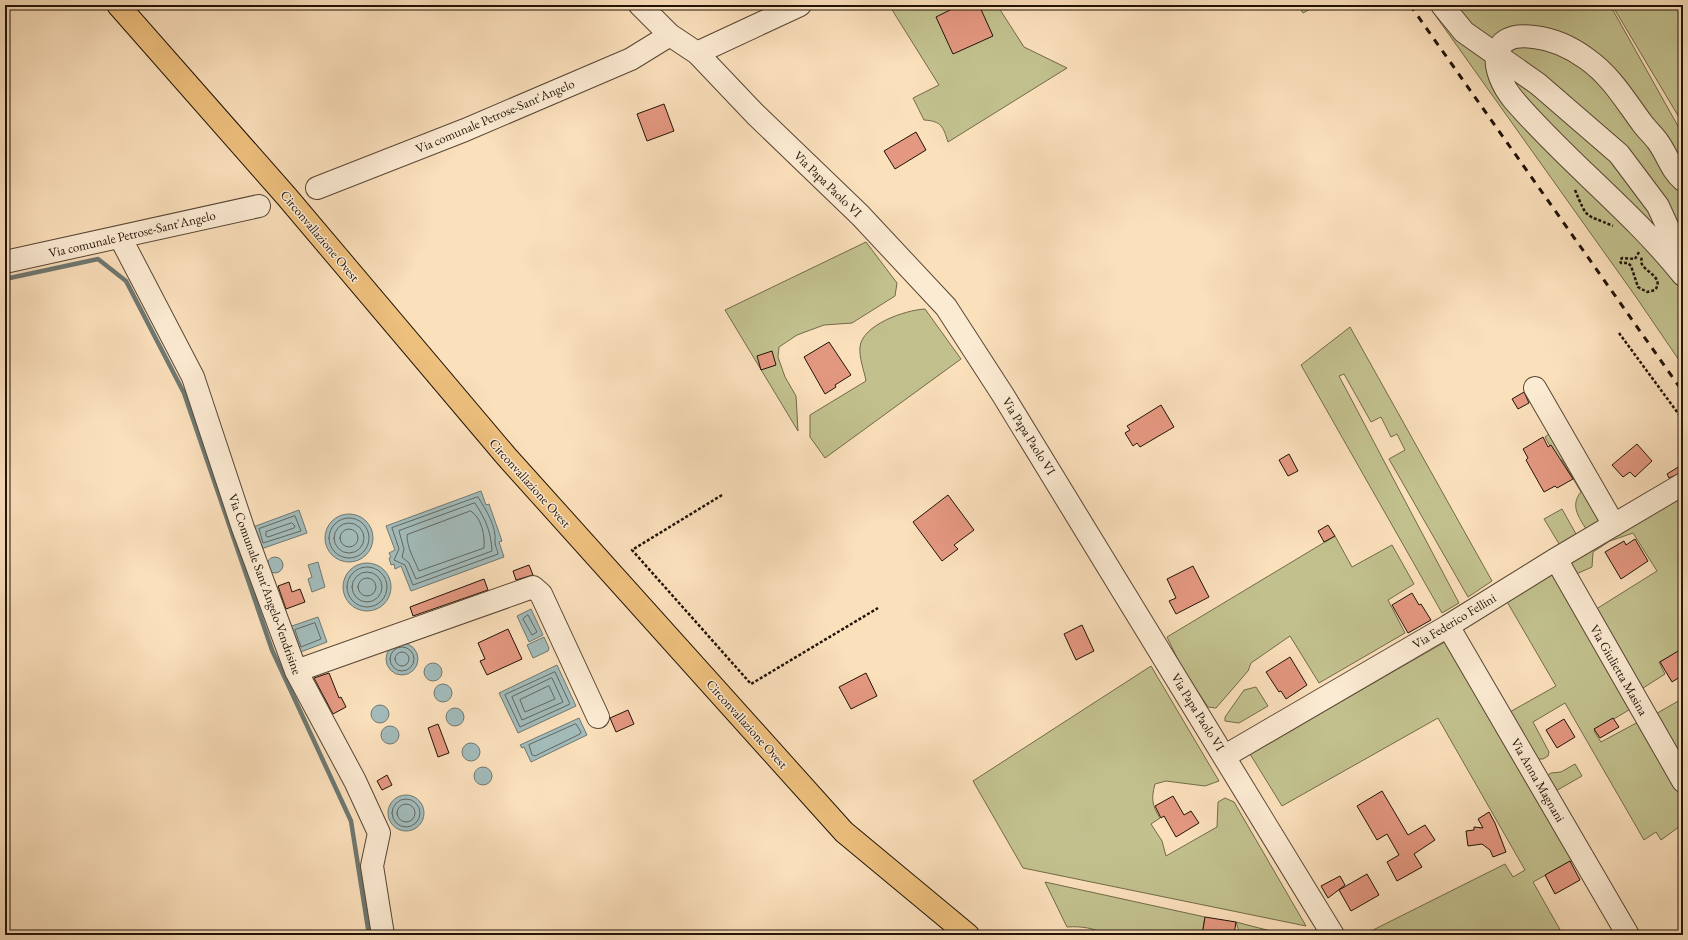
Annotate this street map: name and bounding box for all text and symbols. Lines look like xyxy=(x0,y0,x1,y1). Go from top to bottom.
street label: Via comunale Petrose-Sant'Angelo xyxy=(413,75,577,157)
street label: Via Papa Paolo VI xyxy=(790,147,866,221)
street label: Circonvallazione Ovest xyxy=(277,187,363,285)
street label: Via comunale Petrose-Sant'Angelo xyxy=(47,206,217,262)
street label: Via Papa Paolo VI xyxy=(998,394,1060,479)
street label: Circonvallazione Ovest xyxy=(485,435,575,531)
street label: Via Comunale Sant'Angelo-Vendrisine xyxy=(224,491,306,677)
street label: Via Federico Fellini xyxy=(1409,589,1499,653)
street label: Via Giulietta Masina xyxy=(1586,621,1652,719)
street label: Via Papa Paolo VI xyxy=(1167,670,1229,755)
street label: Circonvallazione Ovest xyxy=(702,676,792,772)
street label: Via Anna Magnani xyxy=(1507,735,1569,825)

